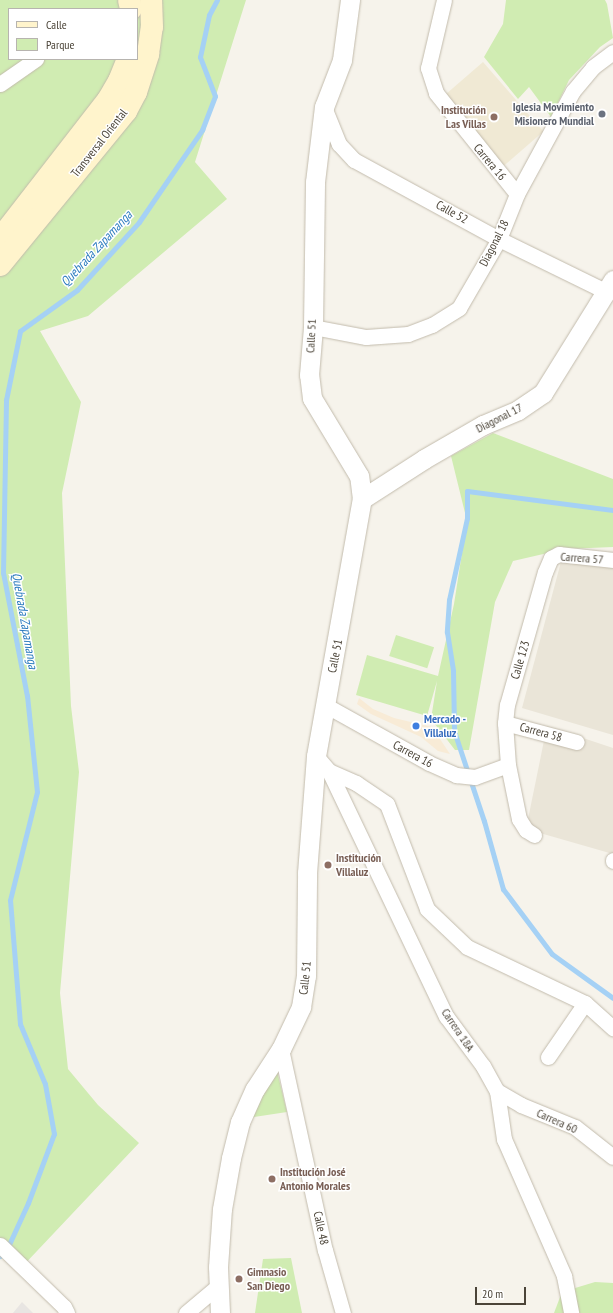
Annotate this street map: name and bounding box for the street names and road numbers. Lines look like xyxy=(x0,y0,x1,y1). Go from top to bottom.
street label: Transversal Oriental xyxy=(68,106,130,180)
street label: Carrera 16 xyxy=(471,141,509,183)
street label: Calle 52 xyxy=(434,197,470,227)
street label: Diagonal 18 xyxy=(476,217,512,269)
street label: Calle 51 xyxy=(303,319,319,353)
street label: Diagonal 17 xyxy=(473,400,525,436)
street label: Carrera 57 xyxy=(560,549,604,567)
street label: Calle 51 xyxy=(325,638,345,674)
street label: Calle 123 xyxy=(508,639,532,681)
street label: Carrera 58 xyxy=(518,719,564,745)
street label: Carrera 16 xyxy=(391,738,435,770)
street label: Calle 51 xyxy=(296,960,314,996)
street label: Carrera 18A xyxy=(438,1006,478,1054)
street label: Carrera 60 xyxy=(534,1106,580,1136)
street label: Calle 48 xyxy=(310,1210,332,1246)

